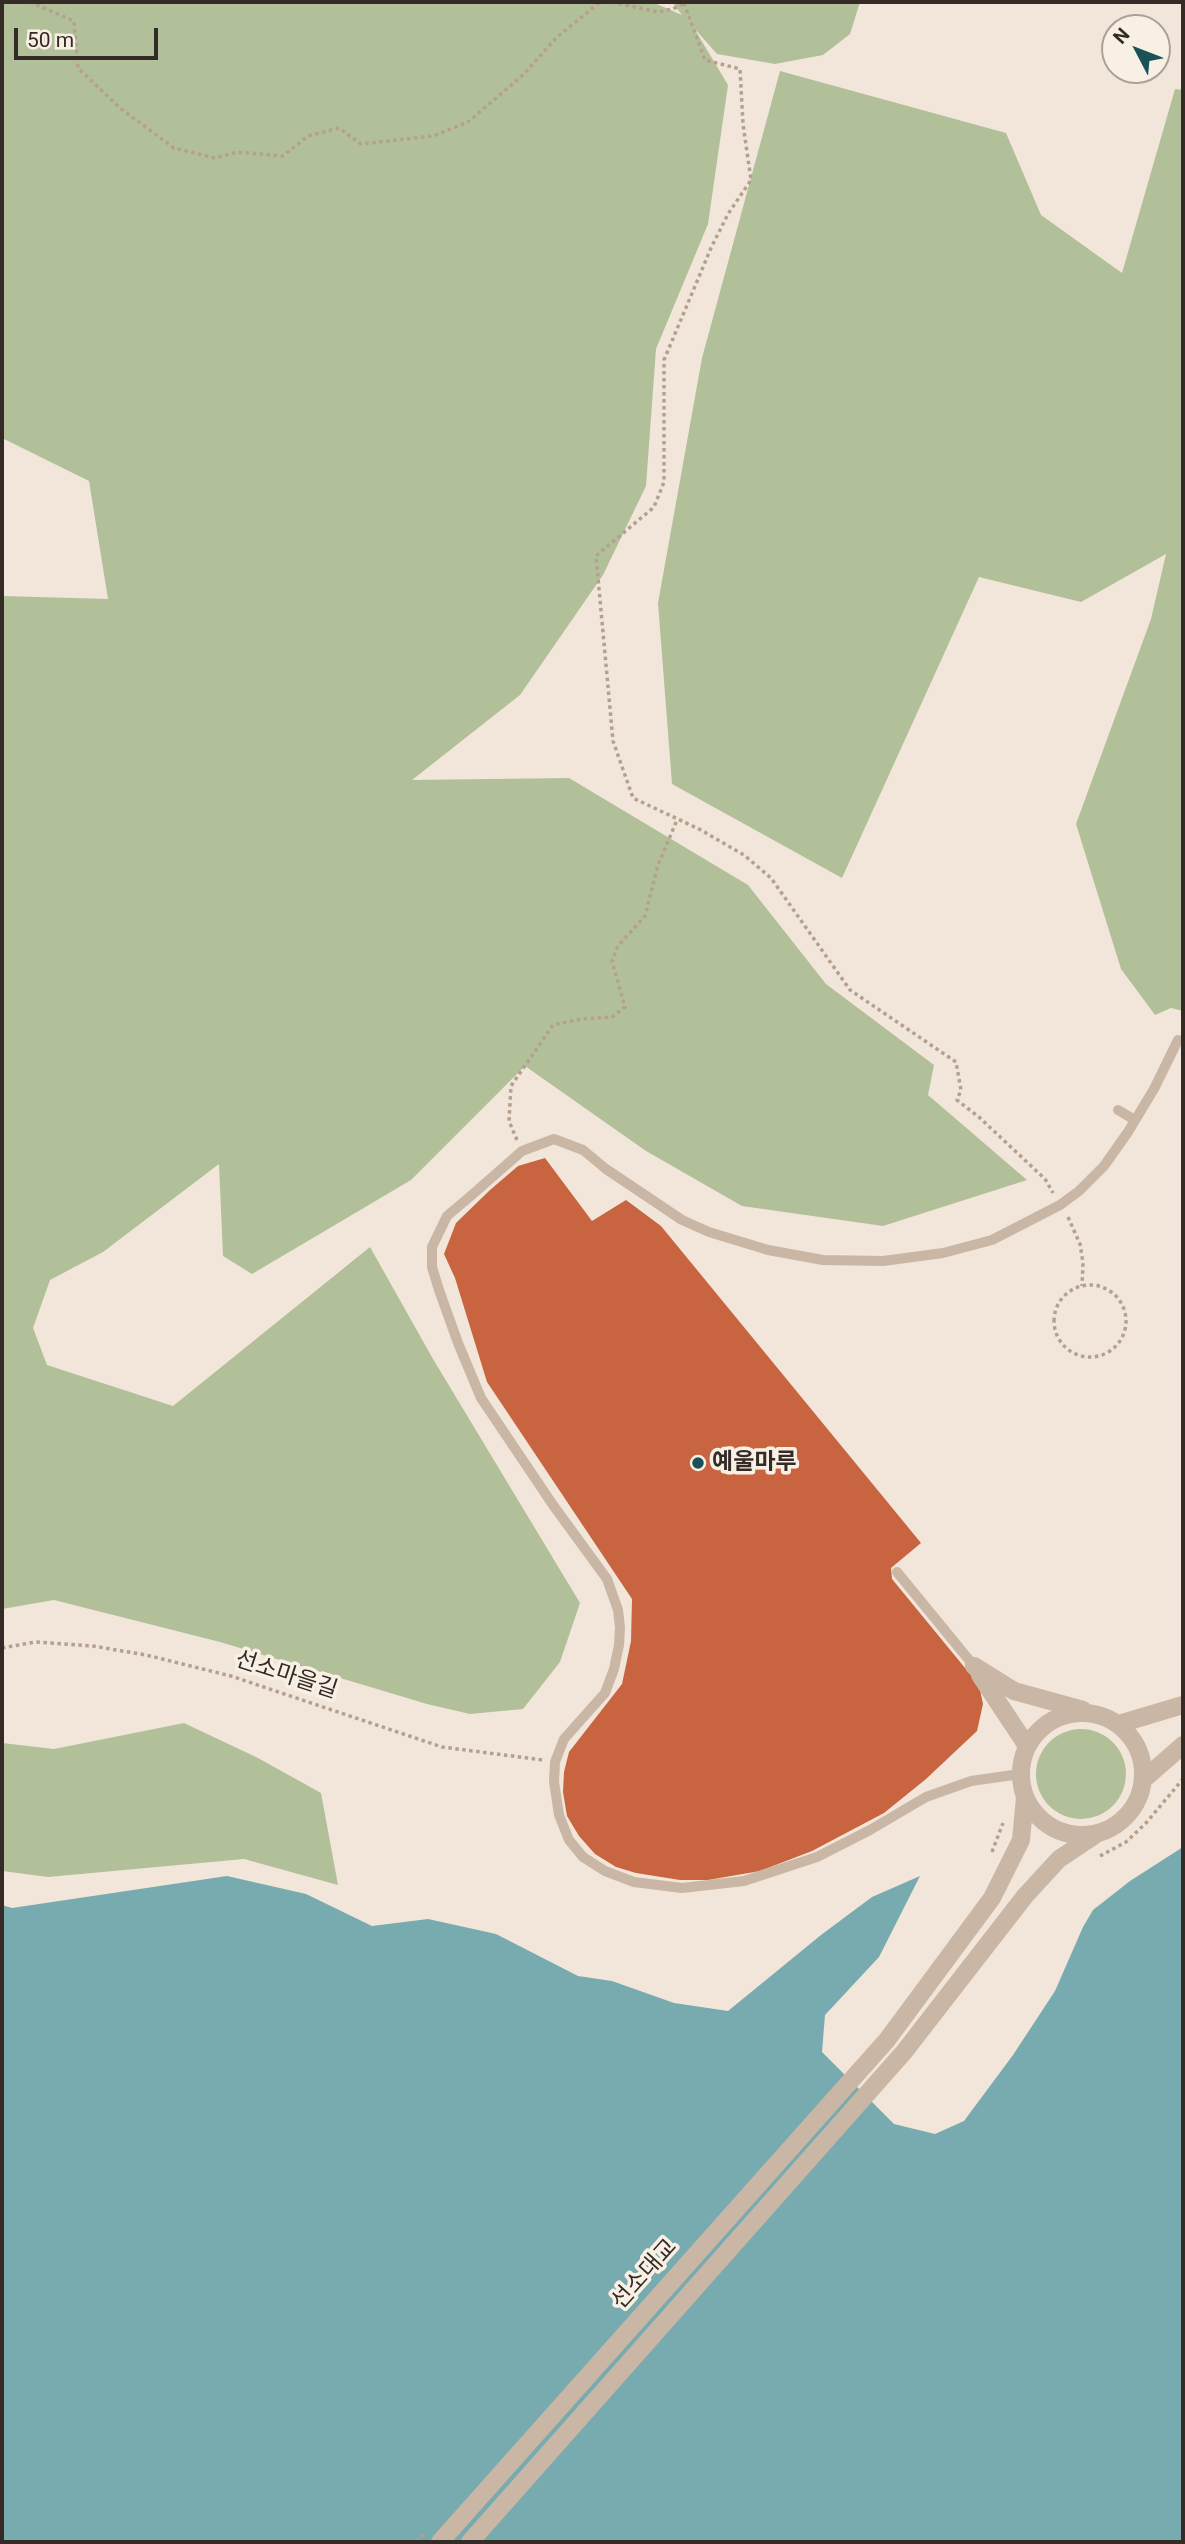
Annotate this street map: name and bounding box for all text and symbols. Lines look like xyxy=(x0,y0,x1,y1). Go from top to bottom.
scale bar xyxy=(18,14,161,58)
north arrow xyxy=(1101,14,1171,84)
text: N xyxy=(1108,23,1135,49)
text: 50 m xyxy=(27,28,74,52)
place label: 예울마루 xyxy=(712,1449,797,1477)
marker: 예울마루 xyxy=(690,1455,706,1471)
street label: 선소마을길 xyxy=(231,1647,341,1705)
street label: 선소대교 xyxy=(606,2234,684,2316)

